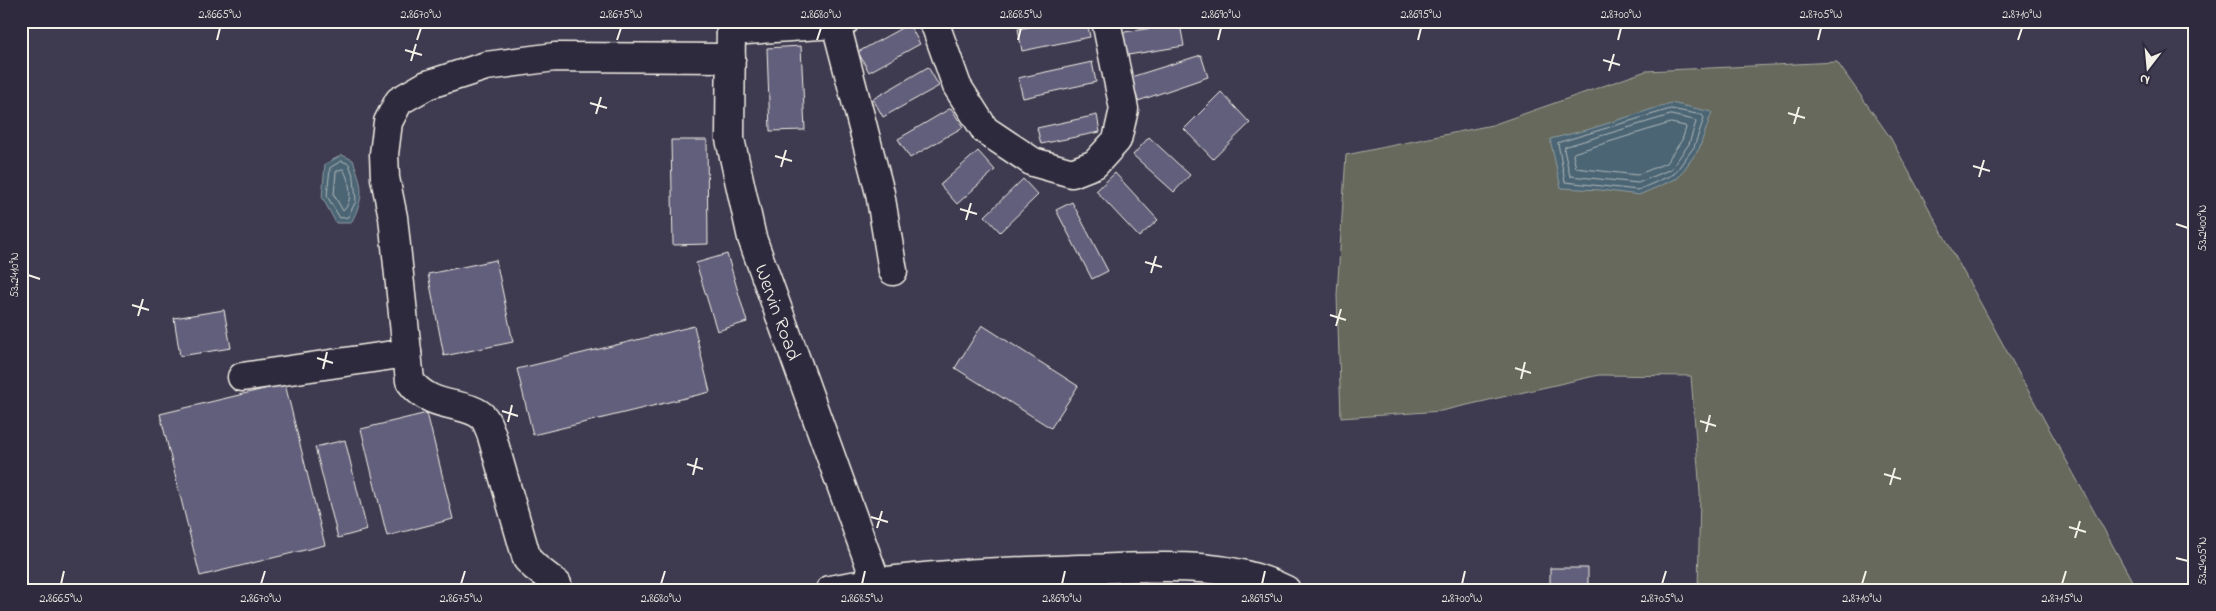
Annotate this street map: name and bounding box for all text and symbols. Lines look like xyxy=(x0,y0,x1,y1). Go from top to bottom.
text: 2.8665°W xyxy=(199,6,241,24)
text: 2.8670°W xyxy=(401,6,441,24)
text: 2.8675°W xyxy=(600,6,642,24)
text: 2.8680°W xyxy=(801,6,841,24)
text: 2.8685°W xyxy=(1000,6,1042,24)
text: 2.8690°W xyxy=(1201,6,1241,24)
text: 2.8695°W xyxy=(1400,6,1442,24)
text: 2.8700°W xyxy=(1601,6,1641,24)
text: 2.8705°W xyxy=(1800,6,1842,24)
text: 2.8710°W xyxy=(2002,6,2042,24)
north arrow xyxy=(2124,42,2174,92)
text: N xyxy=(2137,68,2152,90)
text: 53.2400°N xyxy=(2194,205,2212,251)
text: 53.2410°N xyxy=(6,252,24,298)
street label: Wervin Road xyxy=(746,261,807,365)
text: 53.2405°N xyxy=(2194,537,2212,585)
text: 2.8665°W xyxy=(40,590,82,608)
text: 2.8670°W xyxy=(241,590,281,608)
text: 2.8675°W xyxy=(440,590,482,608)
text: 2.8680°W xyxy=(641,590,681,608)
text: 2.8685°W xyxy=(841,590,883,608)
text: 2.8690°W xyxy=(1042,590,1082,608)
text: 2.8695°W xyxy=(1241,590,1283,608)
text: 2.8700°W xyxy=(1442,590,1482,608)
text: 2.8705°W xyxy=(1641,590,1683,608)
text: 2.8710°W xyxy=(1842,590,1882,608)
text: 2.8715°W xyxy=(2041,590,2083,608)

